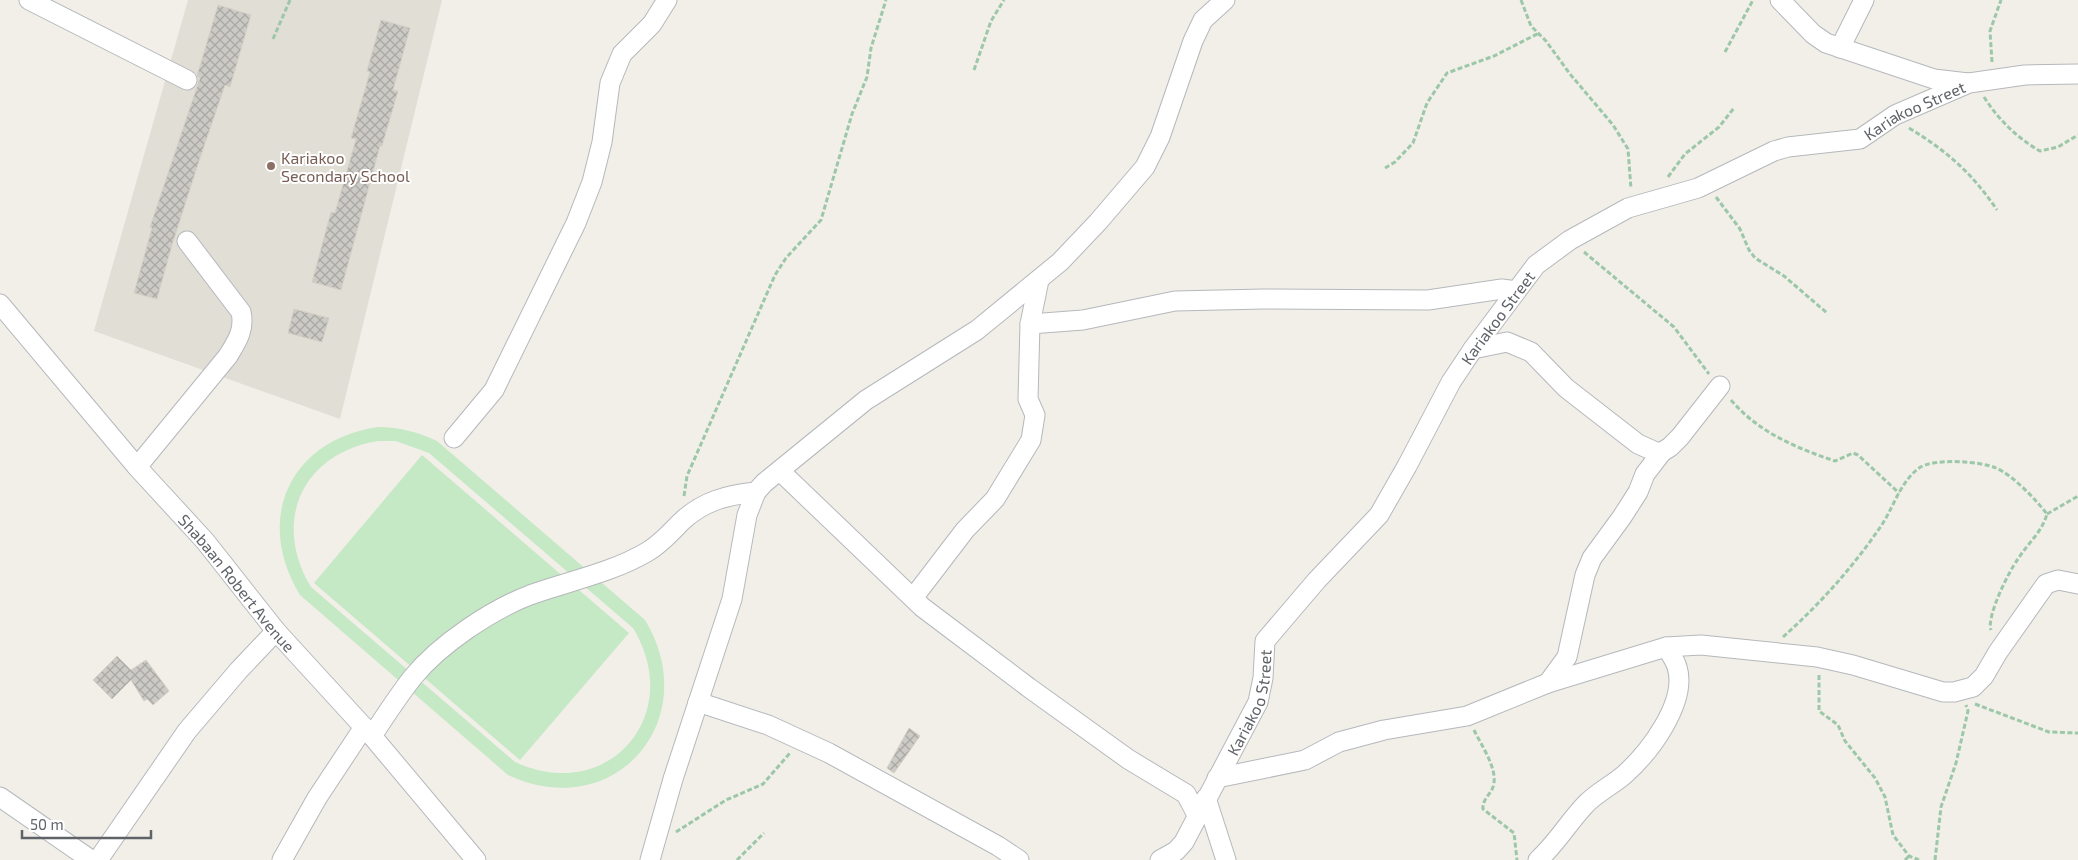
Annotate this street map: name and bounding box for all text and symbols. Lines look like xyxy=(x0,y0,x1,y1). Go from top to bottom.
street label: Kariakoo Street xyxy=(1860,76,1968,143)
place label: Kariakoo Secondary School xyxy=(281,148,410,185)
marker: Kariakoo Secondary School xyxy=(265,160,277,172)
street label: Kariakoo Street xyxy=(1456,267,1538,368)
street label: Shabaan Robert Avenue xyxy=(175,510,299,655)
street label: Kariakoo Street xyxy=(1222,649,1274,758)
scale bar xyxy=(22,808,151,840)
text: 50 m xyxy=(30,815,64,833)

